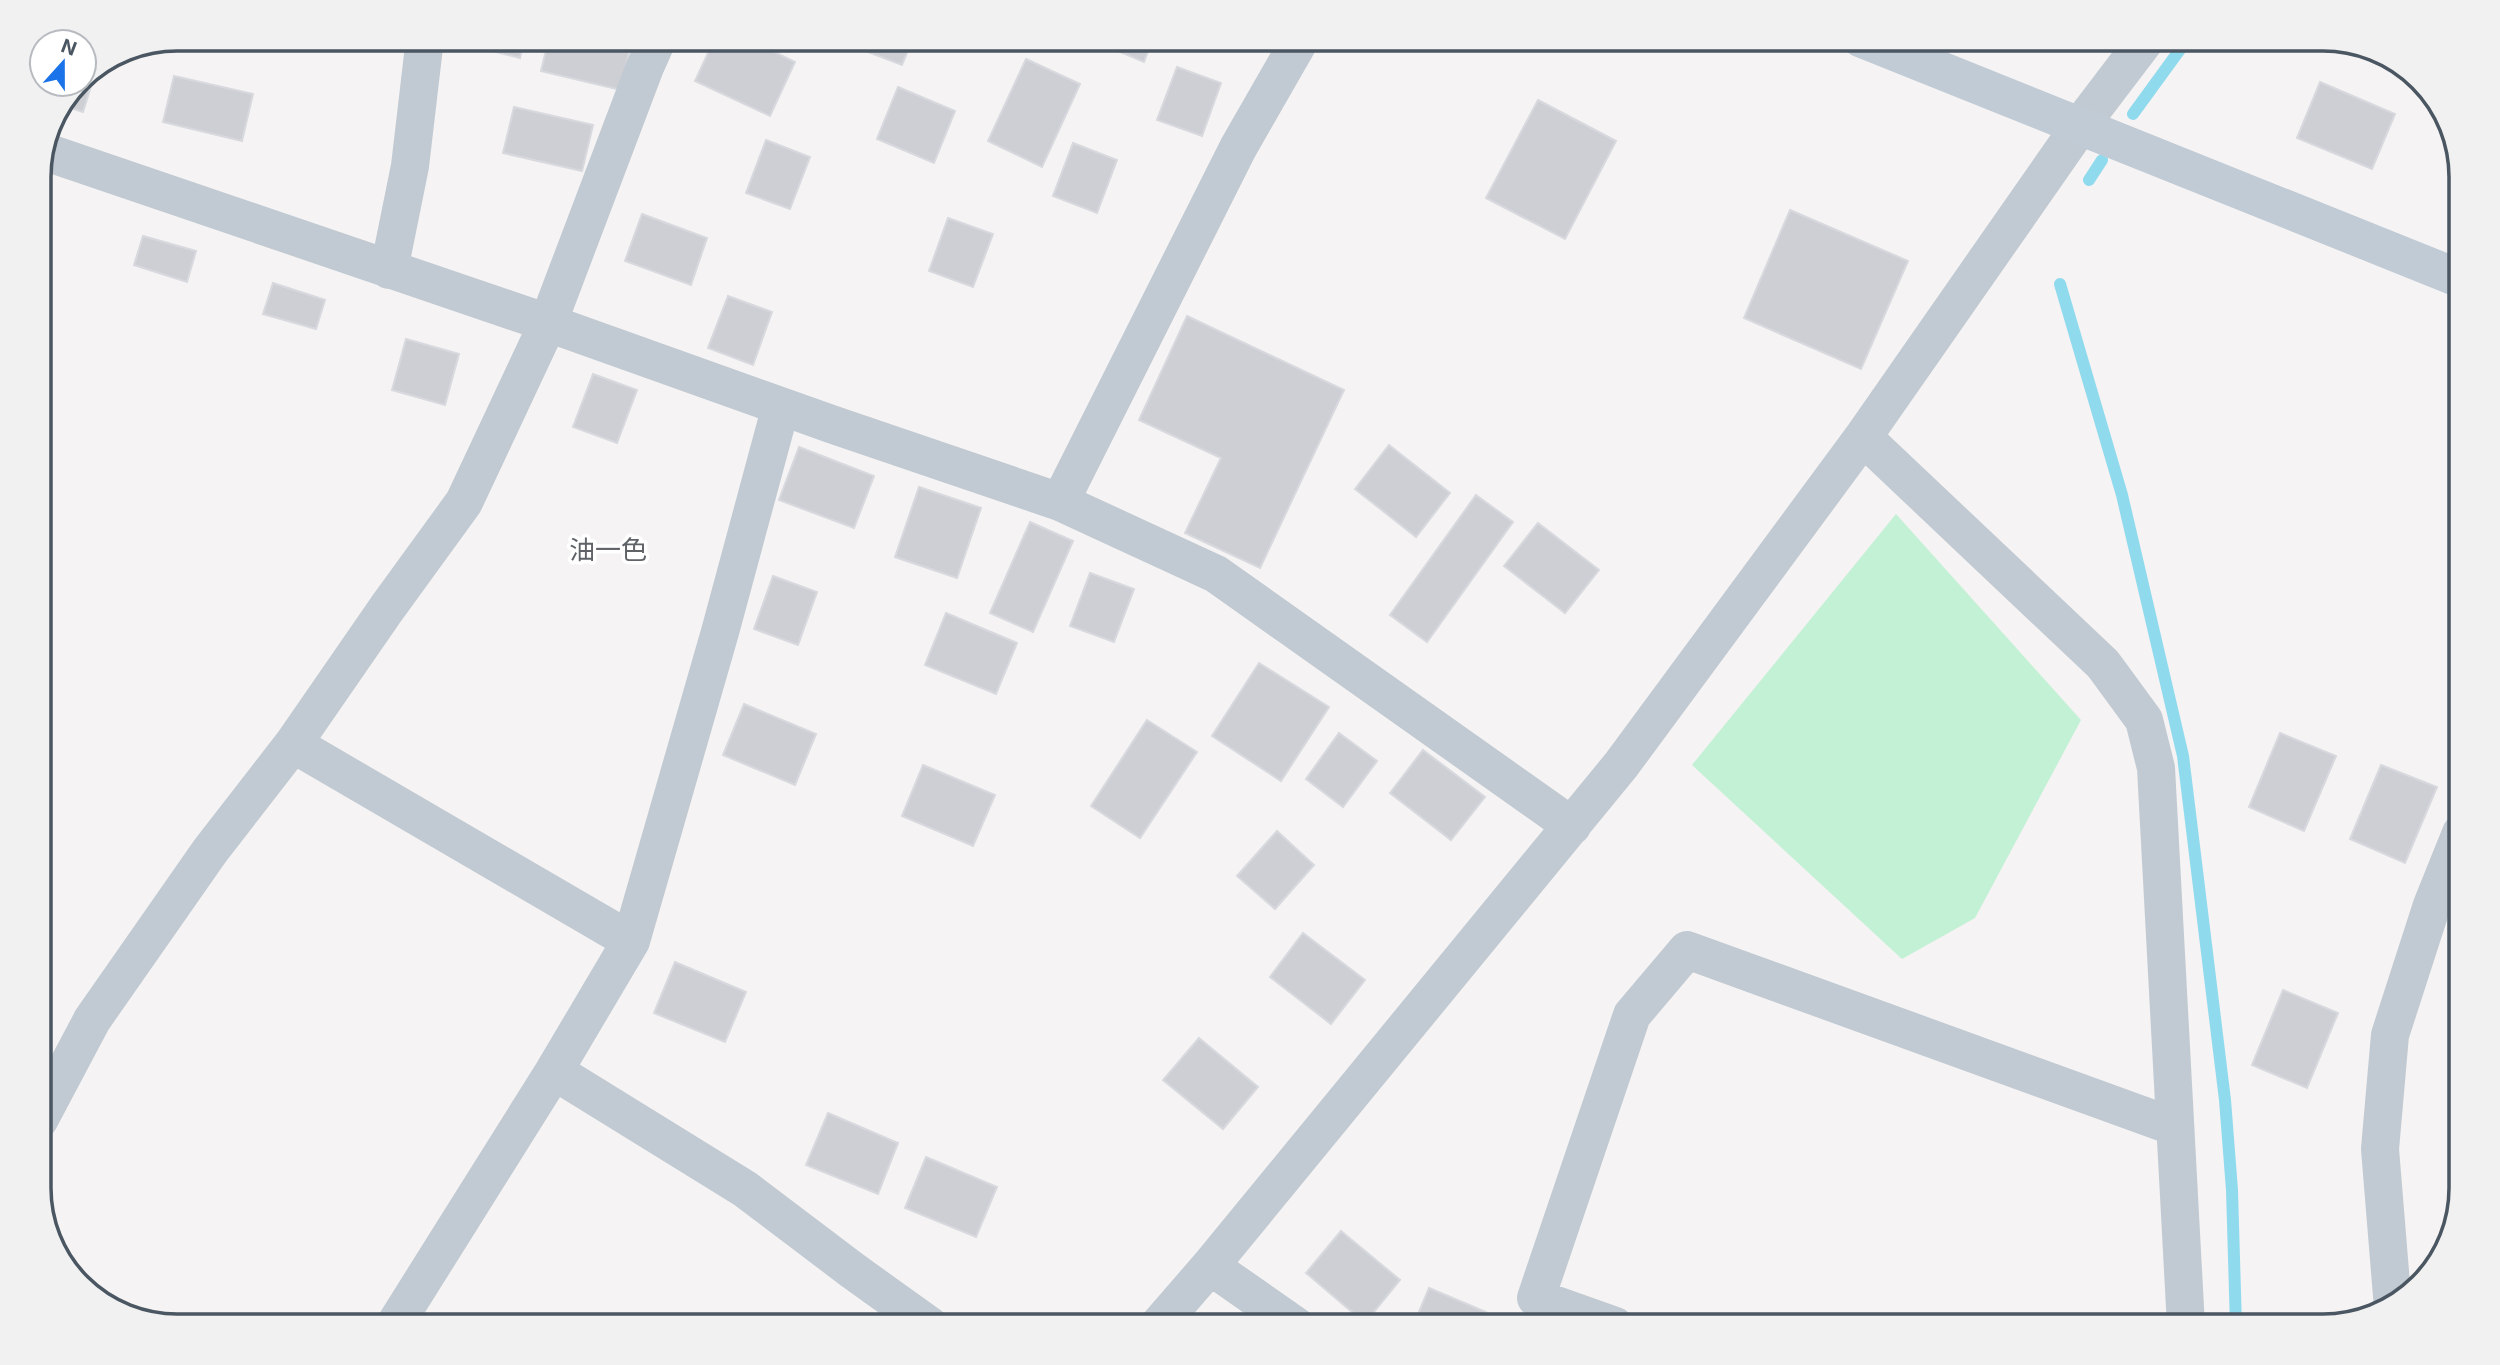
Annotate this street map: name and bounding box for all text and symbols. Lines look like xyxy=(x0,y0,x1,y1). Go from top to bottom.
north arrow xyxy=(28,28,98,98)
text: N xyxy=(58,34,80,61)
district label: 油一色 xyxy=(569,534,647,565)

